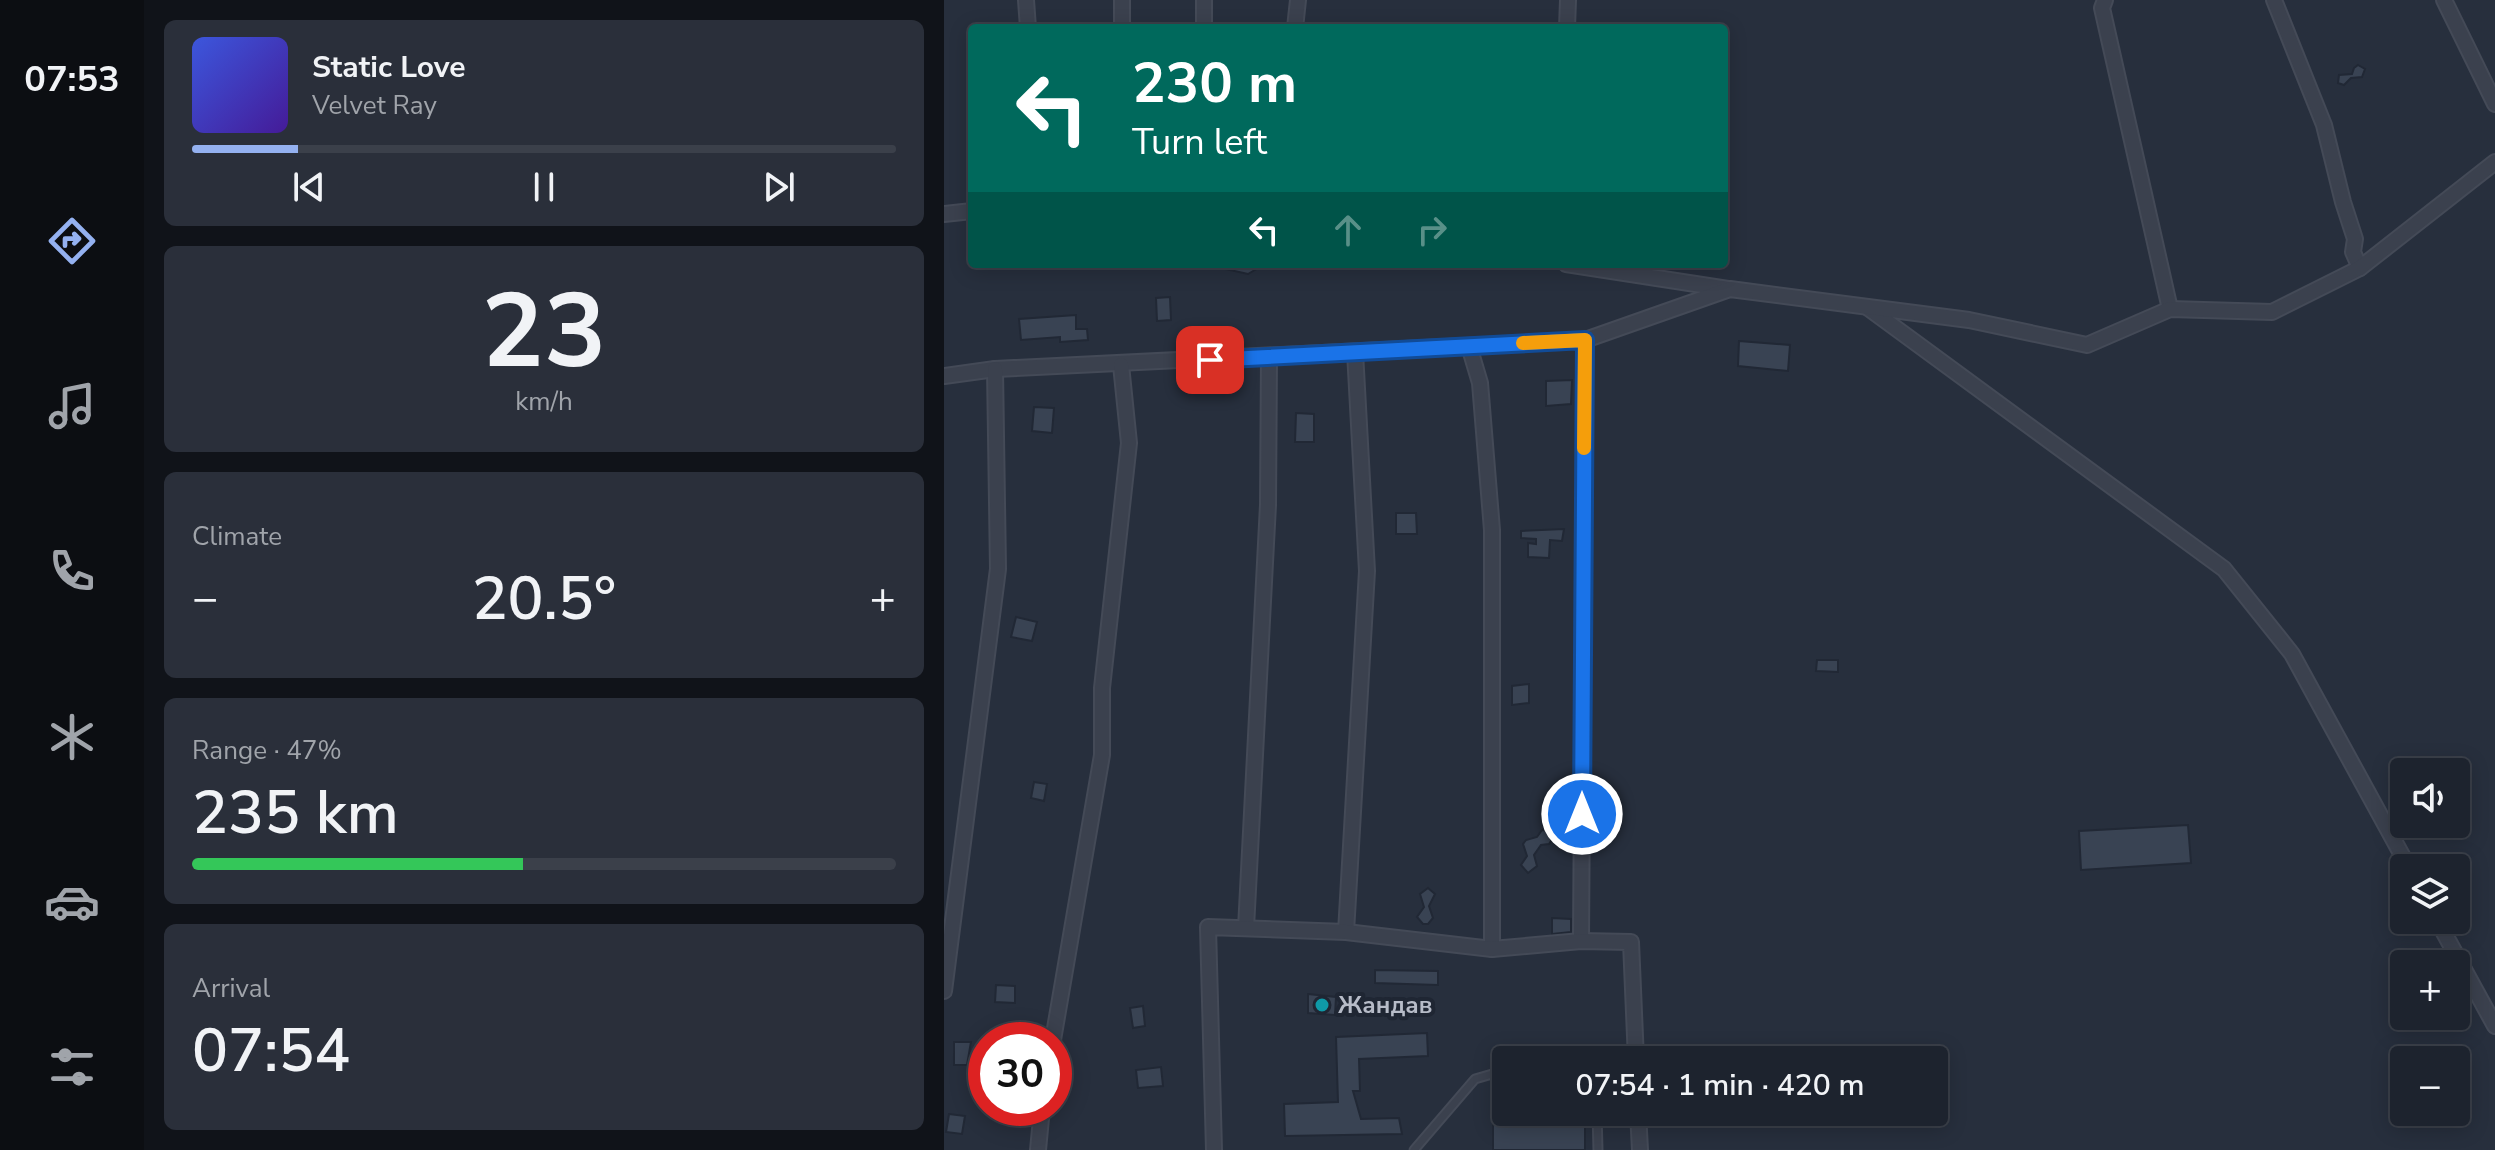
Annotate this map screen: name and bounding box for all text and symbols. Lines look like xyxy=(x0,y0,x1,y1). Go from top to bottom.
text: 230 m xyxy=(1132,45,1297,122)
text: Static Love xyxy=(312,47,466,88)
text: 07:53 xyxy=(24,55,120,104)
icon: left xyxy=(1000,56,1104,160)
text: Velvet Ray xyxy=(312,88,437,123)
text: Turn left xyxy=(1132,118,1267,167)
icon: previous xyxy=(287,165,331,209)
icon: pause xyxy=(522,165,566,209)
icon: next xyxy=(757,165,801,209)
icon: left xyxy=(1242,208,1286,252)
icon: ahead xyxy=(1326,208,1370,252)
icon: right xyxy=(1410,208,1454,252)
icon: directions xyxy=(44,213,100,269)
text: 23 xyxy=(482,261,606,403)
pin xyxy=(1176,326,1244,394)
icon: arrive xyxy=(1188,338,1232,382)
icon: music xyxy=(44,378,100,434)
text: km/h xyxy=(515,384,573,419)
text: Climate xyxy=(192,519,282,554)
icon: phone xyxy=(44,543,100,599)
text: 20.5° xyxy=(472,558,616,640)
text: − xyxy=(192,569,218,629)
text: + xyxy=(870,569,896,629)
icon: climate xyxy=(44,709,100,765)
text: Range · 47% xyxy=(192,733,342,768)
map controls xyxy=(2390,758,2470,1126)
button: sound xyxy=(2390,758,2470,838)
text: 235 km xyxy=(192,772,399,854)
position arrow xyxy=(1540,772,1624,856)
button: layers xyxy=(2390,854,2470,934)
icon: car xyxy=(44,874,100,930)
button: + xyxy=(2390,950,2470,1030)
text: Arrival xyxy=(192,971,270,1006)
place label: Жандав xyxy=(1338,989,1432,1021)
marker: Жандав xyxy=(1313,996,1331,1014)
text: 07:54 xyxy=(192,1010,350,1092)
speed limit sign: 30 xyxy=(968,1022,1072,1126)
icon: filters xyxy=(44,1039,100,1095)
button: − xyxy=(2390,1046,2470,1126)
text: 07:54 · 1 min · 420 m xyxy=(1575,1065,1865,1106)

